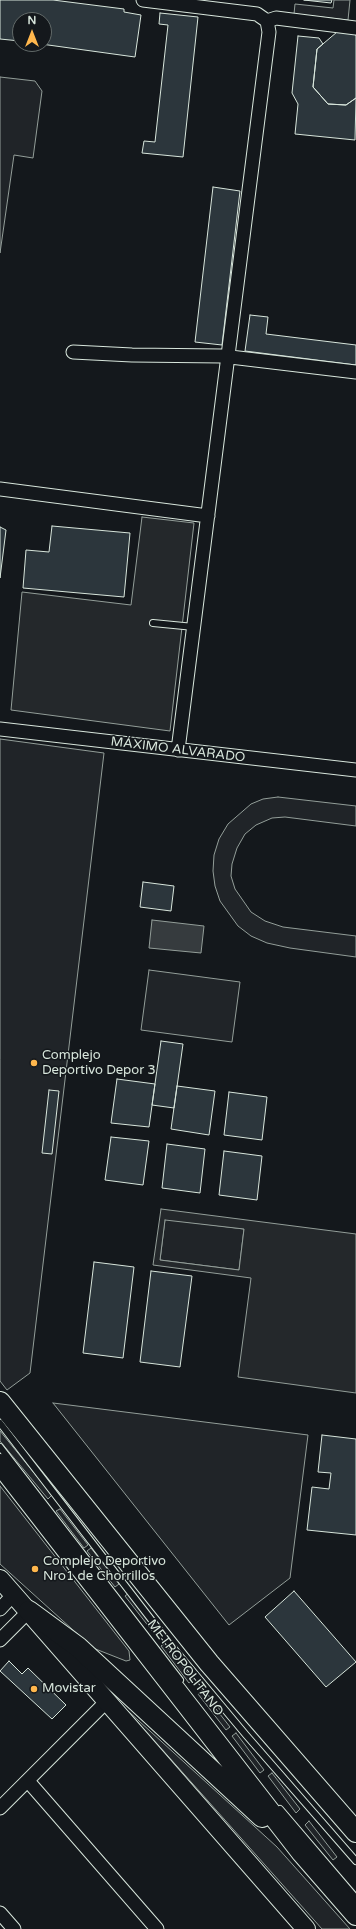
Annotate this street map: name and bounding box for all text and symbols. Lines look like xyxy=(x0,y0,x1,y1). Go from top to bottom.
north arrow xyxy=(12,12,52,52)
text: N xyxy=(28,14,36,27)
street label: MÁXIMO ALVARADO xyxy=(110,734,246,766)
place label: Complejo Deportivo Depor 3 xyxy=(42,1048,156,1079)
marker: Complejo Deportivo Depor 3 xyxy=(29,1058,39,1068)
place label: Complejo Deportivo Nro1 de Chorrillos xyxy=(43,1554,166,1585)
marker: Complejo Deportivo Nro1 de Chorrillos xyxy=(30,1564,40,1574)
street label: METROPOLITANO xyxy=(144,1617,226,1719)
place label: Movistar xyxy=(42,1681,96,1697)
marker: Movistar xyxy=(29,1684,39,1694)

